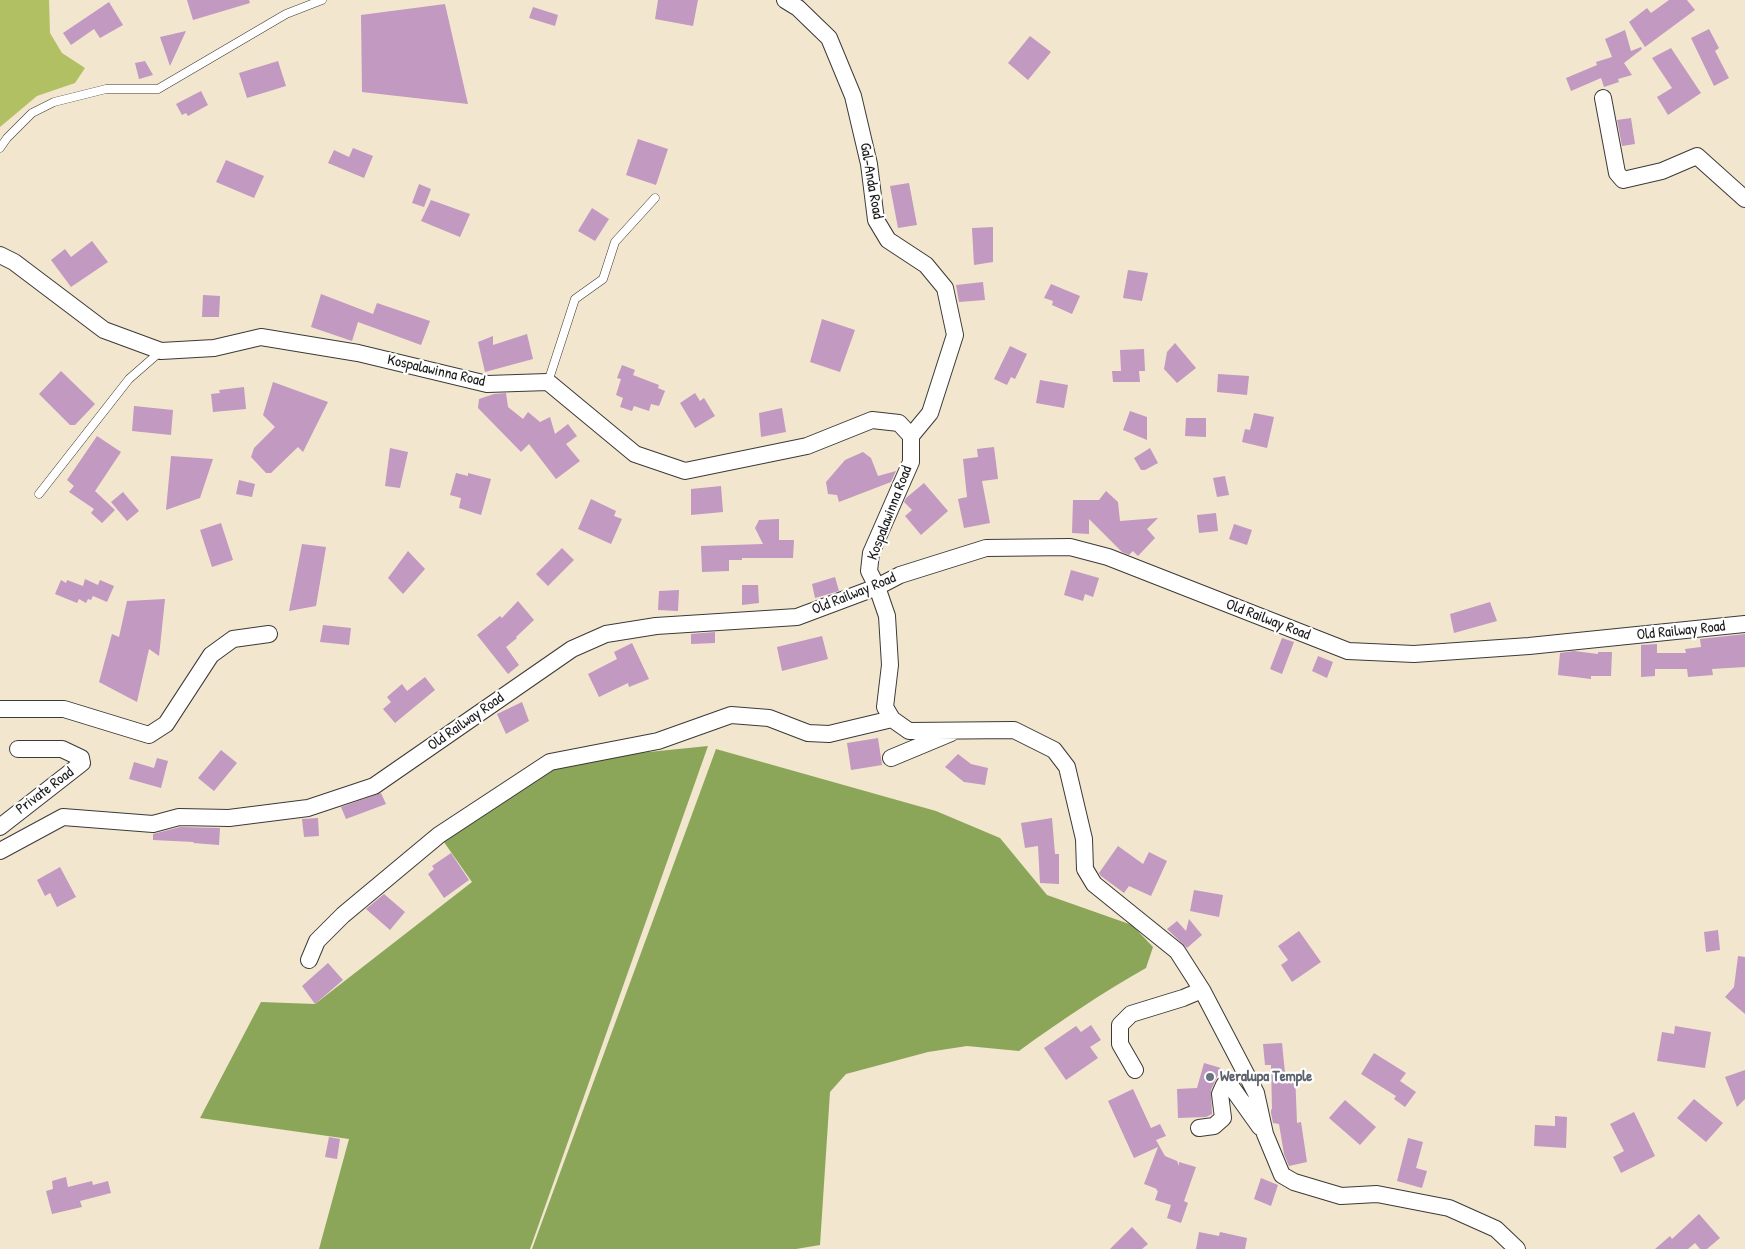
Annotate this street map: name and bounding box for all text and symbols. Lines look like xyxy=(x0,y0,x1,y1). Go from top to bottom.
street label: Gal-Anda Road xyxy=(855,142,887,220)
street label: Kospalawinna Road xyxy=(385,351,487,391)
street label: Kospalawinna Road xyxy=(864,463,916,563)
street label: Old Railway Road xyxy=(809,569,899,619)
street label: Old Railway Road xyxy=(1223,596,1313,644)
street label: Old Railway Road xyxy=(1636,617,1726,645)
street label: Old Railway Road xyxy=(424,689,508,755)
street label: Private Road xyxy=(13,764,77,818)
place label: Weralupa Temple xyxy=(1220,1068,1312,1086)
marker: Weralupa Temple xyxy=(1204,1071,1216,1083)

